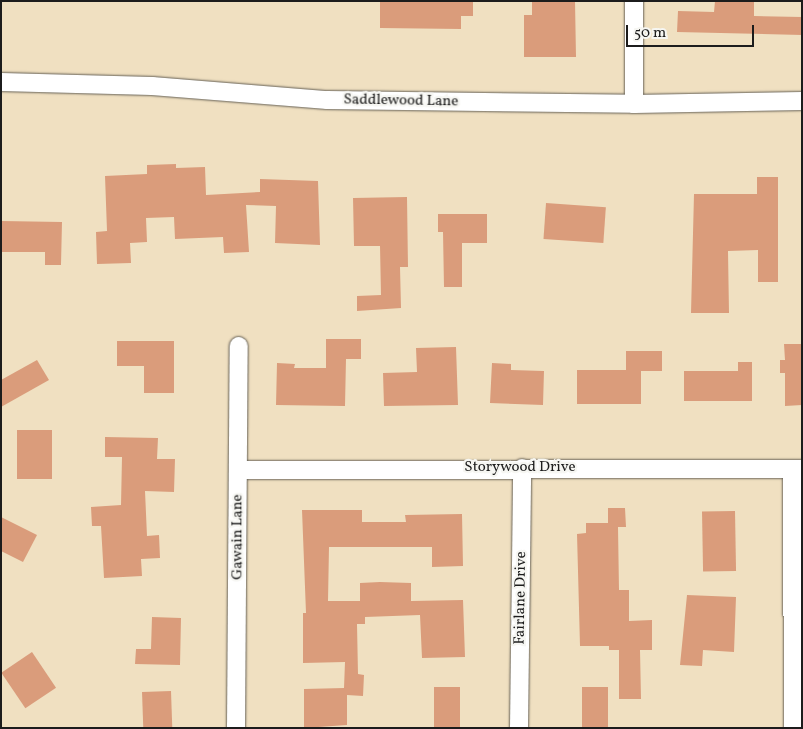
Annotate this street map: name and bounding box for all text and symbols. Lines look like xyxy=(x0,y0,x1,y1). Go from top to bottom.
scale bar xyxy=(628,15,756,47)
text: 50 m xyxy=(634,23,666,44)
street label: Saddlewood Lane xyxy=(343,91,459,111)
street label: Storywood Drive xyxy=(464,459,576,477)
street label: Gawain Lane xyxy=(229,494,247,580)
street label: Fairlane Drive xyxy=(511,551,531,645)

